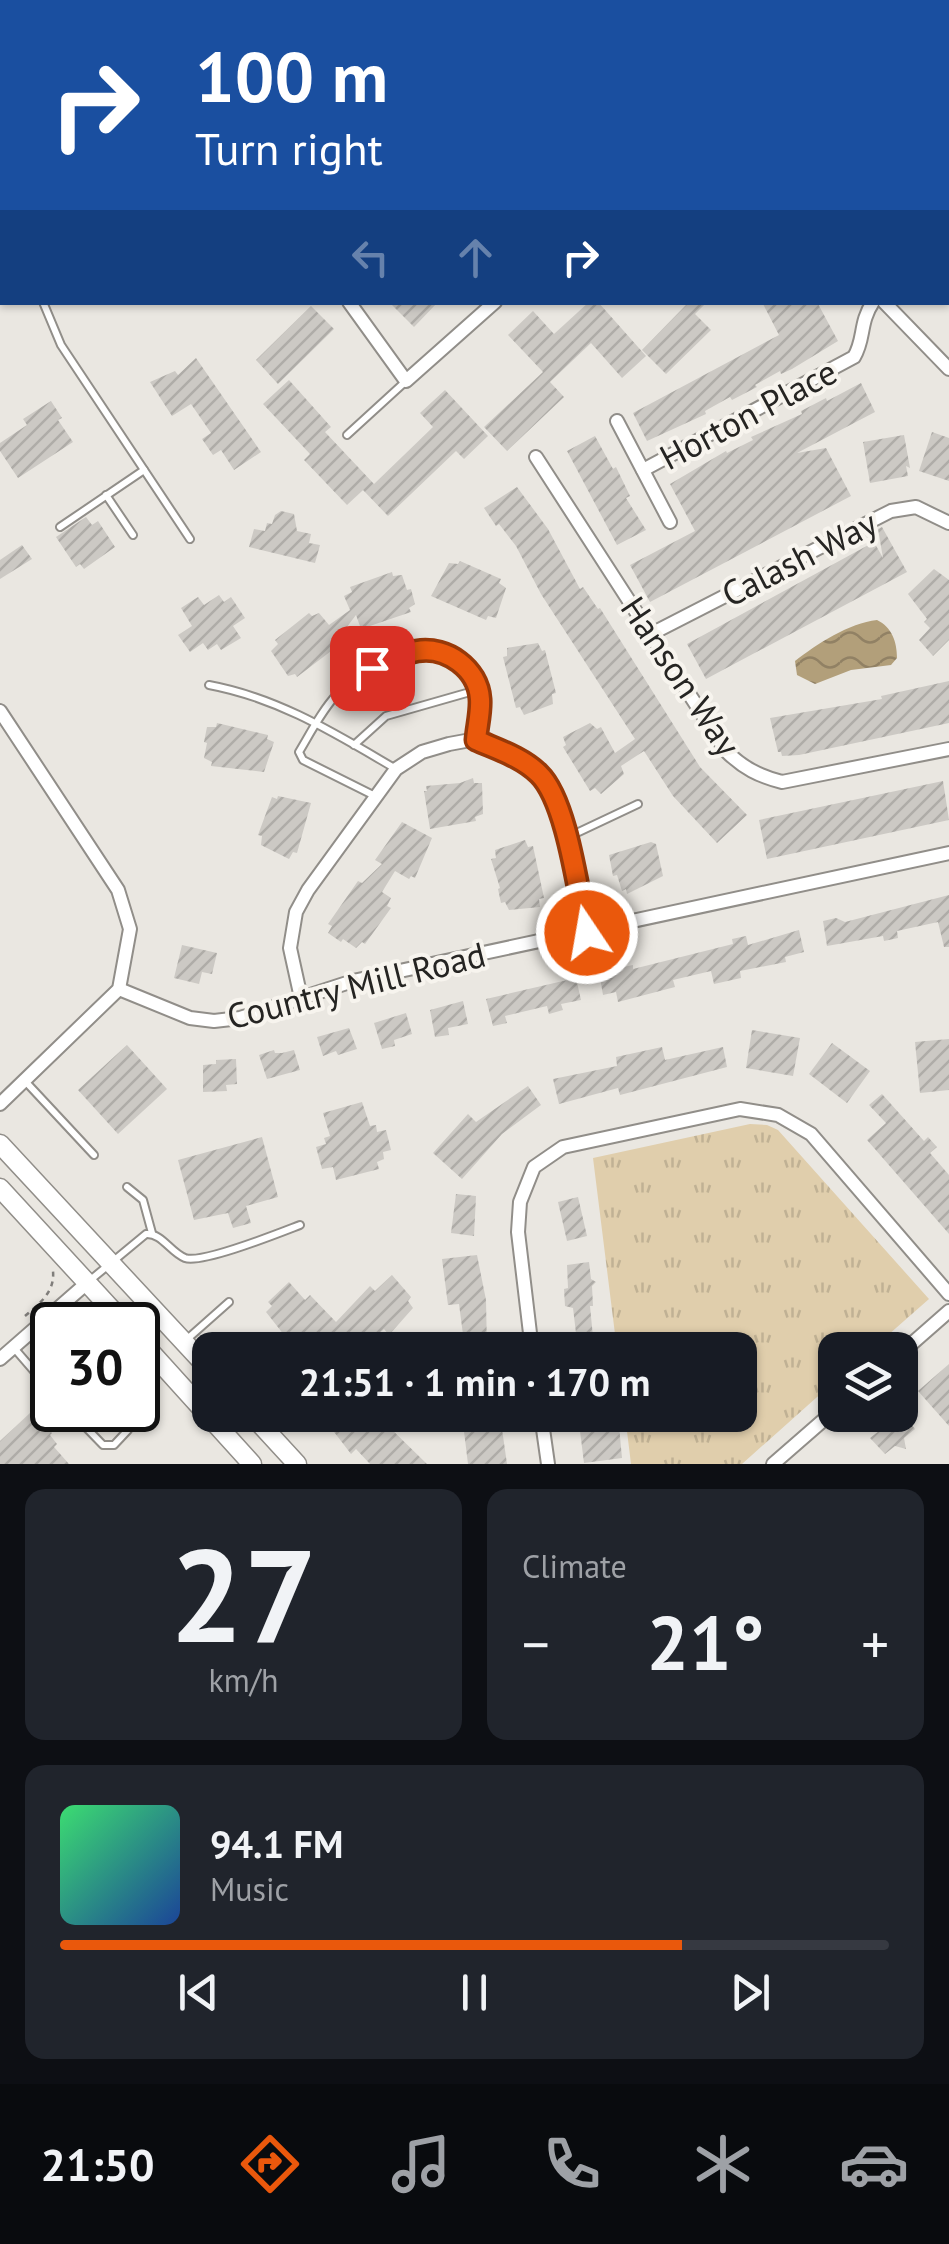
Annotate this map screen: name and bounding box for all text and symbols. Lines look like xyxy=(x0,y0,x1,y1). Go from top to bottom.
text: 100 m xyxy=(195,31,388,121)
icon: right xyxy=(30,40,160,170)
text: Turn right xyxy=(195,119,383,177)
icon: left xyxy=(343,230,398,285)
icon: ahead xyxy=(448,230,503,285)
icon: right xyxy=(553,230,608,285)
street label: Horton Place xyxy=(652,348,844,480)
street label: Calash Way xyxy=(714,499,884,617)
street label: Hanson Way xyxy=(611,587,751,765)
pin xyxy=(330,626,415,711)
icon: arrive xyxy=(345,641,400,696)
position arrow xyxy=(535,881,639,985)
street label: Country Mill Road xyxy=(222,931,490,1039)
speed limit sign: 30 xyxy=(30,1302,160,1432)
map controls xyxy=(818,1332,918,1432)
button: layers xyxy=(818,1332,918,1432)
text: 21:51 · 1 min · 170 m xyxy=(299,1357,650,1406)
text: 27 xyxy=(170,1510,317,1678)
text: Climate xyxy=(522,1545,627,1587)
text: 21° xyxy=(647,1594,764,1691)
text: − xyxy=(522,1608,550,1679)
text: + xyxy=(861,1608,889,1679)
text: km/h xyxy=(208,1659,279,1701)
text: 94.1 FM xyxy=(210,1819,343,1868)
text: Music xyxy=(210,1868,289,1910)
icon: previous xyxy=(171,1965,226,2020)
icon: pause xyxy=(447,1965,502,2020)
icon: next xyxy=(723,1965,778,2020)
icon: directions xyxy=(235,2129,305,2199)
icon: music xyxy=(386,2129,456,2199)
icon: phone xyxy=(537,2129,607,2199)
icon: climate xyxy=(688,2129,758,2199)
icon: car xyxy=(839,2129,909,2199)
text: 21:50 xyxy=(40,2135,155,2193)

